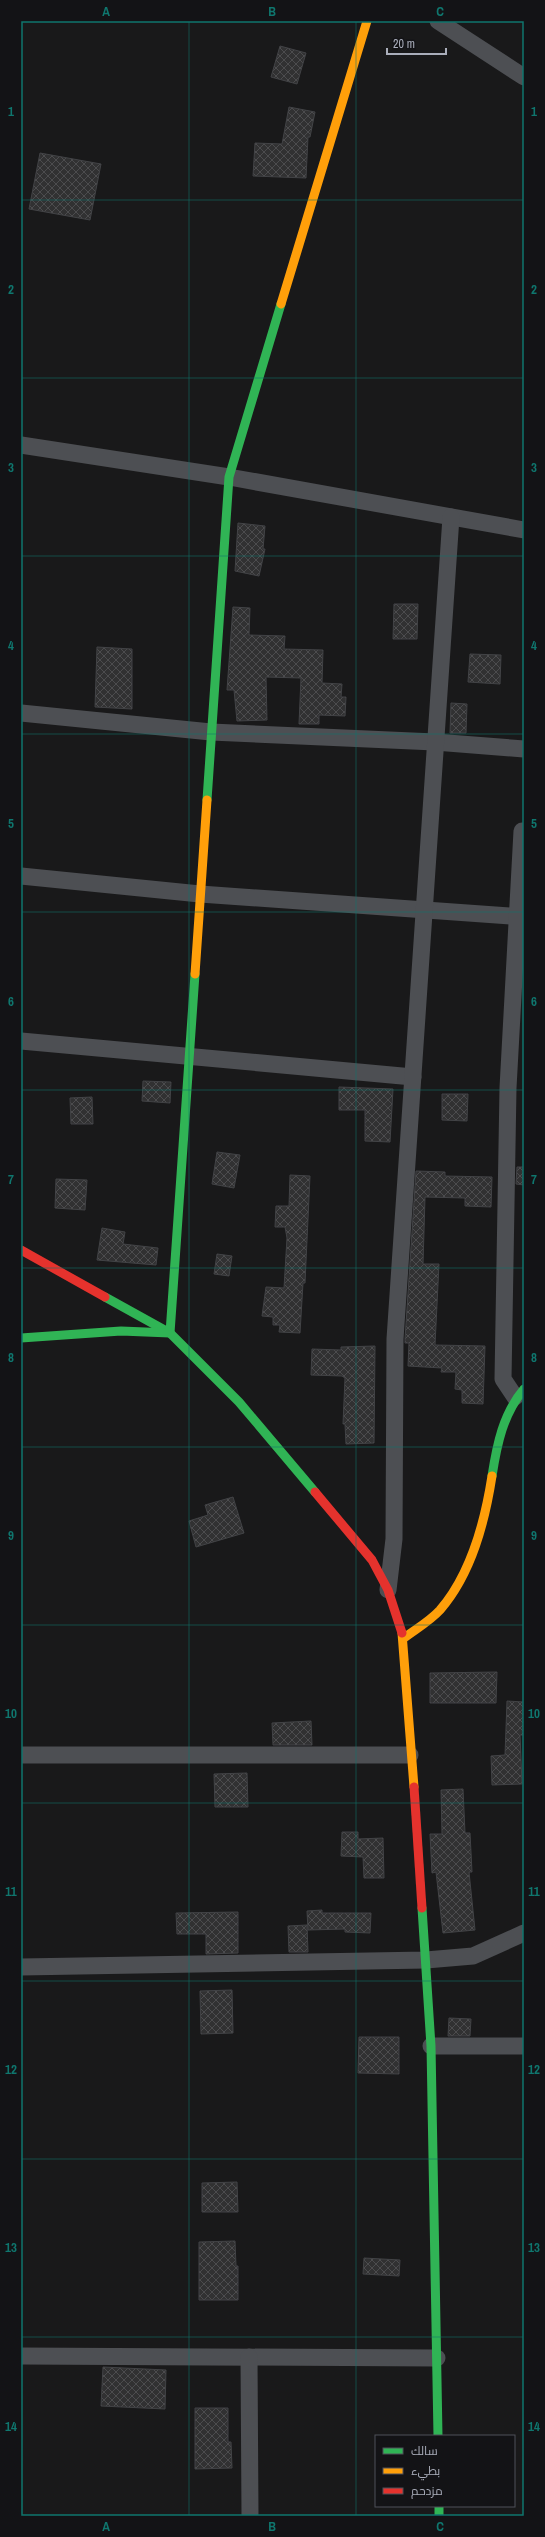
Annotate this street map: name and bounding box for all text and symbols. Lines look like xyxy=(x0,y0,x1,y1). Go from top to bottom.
text: A xyxy=(102,3,110,20)
text: B xyxy=(268,3,276,20)
text: C xyxy=(436,3,444,20)
scale bar xyxy=(387,30,446,56)
text: 20 m xyxy=(393,36,415,52)
text: 1 xyxy=(8,103,14,120)
text: 1 xyxy=(531,103,537,120)
text: 2 xyxy=(8,281,14,298)
text: 2 xyxy=(531,281,537,298)
text: 3 xyxy=(8,459,14,476)
text: 3 xyxy=(531,459,537,476)
text: 4 xyxy=(8,637,14,654)
text: 4 xyxy=(531,637,537,654)
text: 5 xyxy=(8,815,14,832)
text: 5 xyxy=(531,815,537,832)
text: 6 xyxy=(8,993,14,1010)
text: 6 xyxy=(531,993,537,1010)
text: 7 xyxy=(8,1171,14,1188)
text: 7 xyxy=(531,1171,537,1188)
text: 8 xyxy=(8,1349,14,1366)
text: 8 xyxy=(531,1349,537,1366)
text: 9 xyxy=(8,1527,14,1544)
text: 9 xyxy=(531,1527,537,1544)
text: 10 xyxy=(5,1705,17,1722)
text: 10 xyxy=(528,1705,540,1722)
text: 11 xyxy=(5,1883,17,1900)
text: 11 xyxy=(528,1883,540,1900)
text: 12 xyxy=(5,2061,17,2078)
text: 12 xyxy=(528,2061,540,2078)
text: 13 xyxy=(5,2239,17,2256)
text: 13 xyxy=(528,2239,540,2256)
text: 14 xyxy=(5,2418,17,2435)
text: 14 xyxy=(528,2418,540,2435)
legend xyxy=(375,2435,515,2507)
text: سالك xyxy=(411,2443,438,2459)
text: بطيء xyxy=(411,2463,440,2481)
text: مزدحم xyxy=(411,2483,443,2499)
text: A xyxy=(102,2518,110,2535)
text: B xyxy=(268,2518,276,2535)
text: C xyxy=(436,2518,444,2535)

